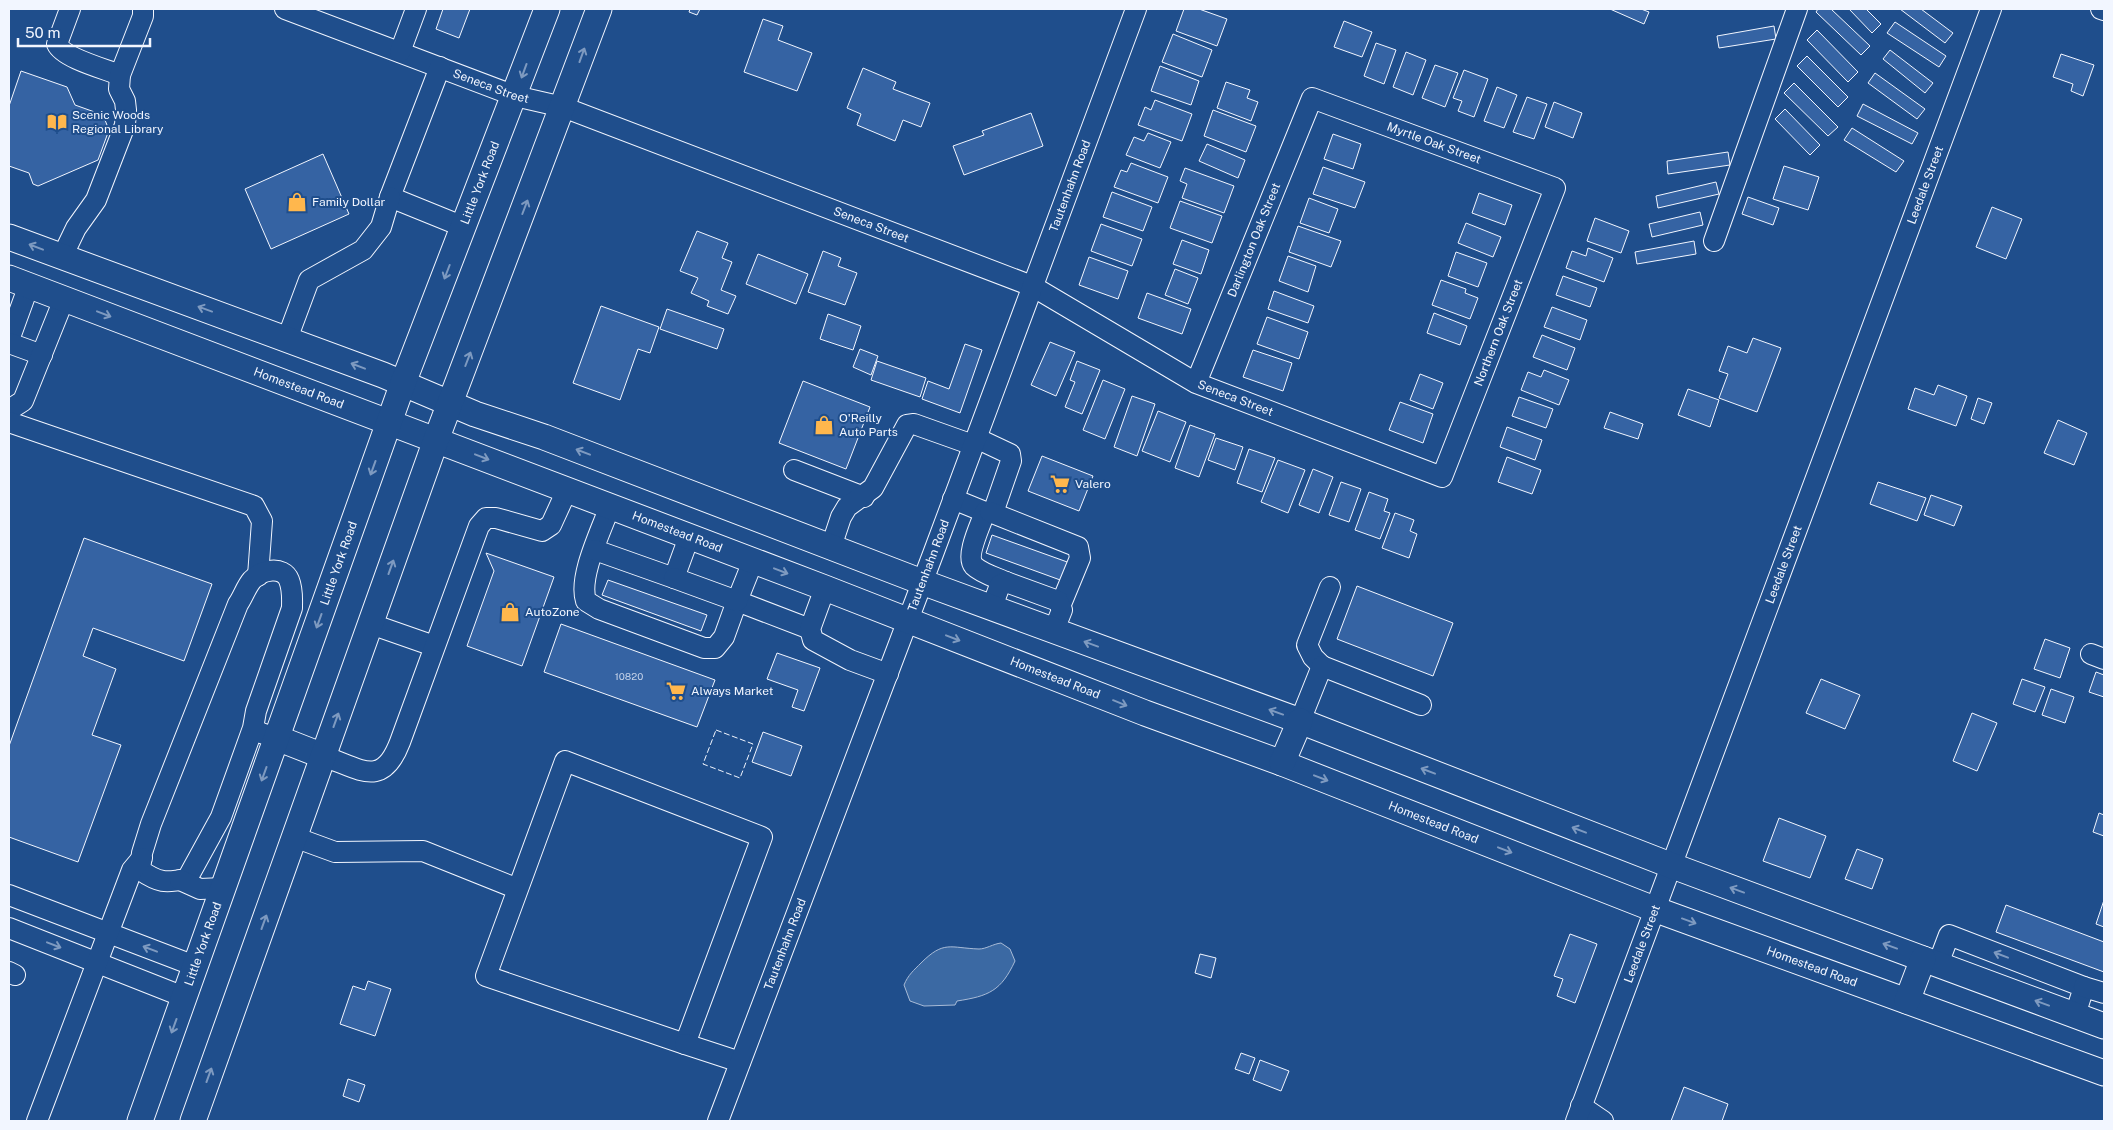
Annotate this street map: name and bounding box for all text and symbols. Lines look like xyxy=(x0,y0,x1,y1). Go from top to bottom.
scale bar xyxy=(18,15,150,47)
text: 50 m xyxy=(25,24,60,41)
one-way arrow xyxy=(578,47,587,63)
one-way arrow xyxy=(519,63,528,78)
street label: Seneca Street xyxy=(451,66,530,106)
place label: Scenic Woods Regional Library xyxy=(72,108,164,136)
library icon: Scenic Woods Regional Library xyxy=(46,111,68,133)
street label: Myrtle Oak Street xyxy=(1385,119,1483,167)
street label: Tautenhahn Road xyxy=(1047,138,1094,234)
street label: Little York Road xyxy=(458,139,502,226)
street label: Leedale Street xyxy=(1904,144,1946,226)
street label: Darlington Oak Street xyxy=(1225,181,1283,299)
shop icon: Family Dollar xyxy=(286,191,308,213)
place label: Family Dollar xyxy=(312,195,386,209)
one-way arrow xyxy=(521,199,530,215)
street label: Seneca Street xyxy=(831,204,911,245)
one-way arrow xyxy=(29,242,45,251)
one-way arrow xyxy=(441,264,451,279)
street label: Northern Oak Street xyxy=(1471,277,1526,388)
one-way arrow xyxy=(198,304,214,313)
one-way arrow xyxy=(96,310,111,319)
one-way arrow xyxy=(464,351,473,367)
one-way arrow xyxy=(351,361,366,370)
street label: Homestead Road xyxy=(252,365,346,412)
street label: Seneca Street xyxy=(1196,377,1276,419)
place label: O'Reilly Auto Parts xyxy=(839,411,898,439)
shop icon: O'Reilly Auto Parts xyxy=(813,414,835,436)
one-way arrow xyxy=(576,447,591,456)
one-way arrow xyxy=(474,453,489,463)
one-way arrow xyxy=(368,460,377,475)
supermarket icon: Valero xyxy=(1049,473,1071,495)
place label: Valero xyxy=(1075,477,1111,491)
street label: Homestead Road xyxy=(630,508,724,555)
street label: Tautenhahn Road xyxy=(905,518,952,613)
street label: Little York Road xyxy=(317,520,360,607)
street label: Leedale Street xyxy=(1763,523,1805,605)
one-way arrow xyxy=(387,560,396,575)
one-way arrow xyxy=(773,567,788,577)
shop icon: AutoZone xyxy=(499,601,521,623)
place label: AutoZone xyxy=(525,605,580,619)
one-way arrow xyxy=(313,613,323,629)
one-way arrow xyxy=(945,634,960,643)
one-way arrow xyxy=(1084,639,1099,648)
street label: Homestead Road xyxy=(1008,654,1102,702)
house number: 10820 xyxy=(615,670,643,682)
supermarket icon: Always Market xyxy=(665,680,687,702)
place label: Always Market xyxy=(691,684,774,698)
one-way arrow xyxy=(1112,699,1127,708)
one-way arrow xyxy=(1269,707,1284,716)
one-way arrow xyxy=(332,713,341,728)
one-way arrow xyxy=(259,766,268,781)
one-way arrow xyxy=(1420,766,1436,775)
one-way arrow xyxy=(1313,774,1328,783)
street label: Homestead Road xyxy=(1386,798,1480,846)
one-way arrow xyxy=(1572,825,1587,834)
one-way arrow xyxy=(1497,846,1512,855)
one-way arrow xyxy=(1730,885,1745,894)
street label: Tautenhahn Road xyxy=(761,896,809,992)
street label: Little York Road xyxy=(182,900,224,988)
street label: Leedale Street xyxy=(1621,903,1663,985)
one-way arrow xyxy=(260,915,269,931)
one-way arrow xyxy=(1681,917,1696,926)
one-way arrow xyxy=(46,941,61,951)
one-way arrow xyxy=(1882,941,1898,950)
one-way arrow xyxy=(142,944,158,953)
street label: Homestead Road xyxy=(1765,944,1859,989)
one-way arrow xyxy=(1994,950,2009,959)
one-way arrow xyxy=(2035,998,2050,1007)
one-way arrow xyxy=(169,1018,178,1033)
one-way arrow xyxy=(205,1068,214,1084)

